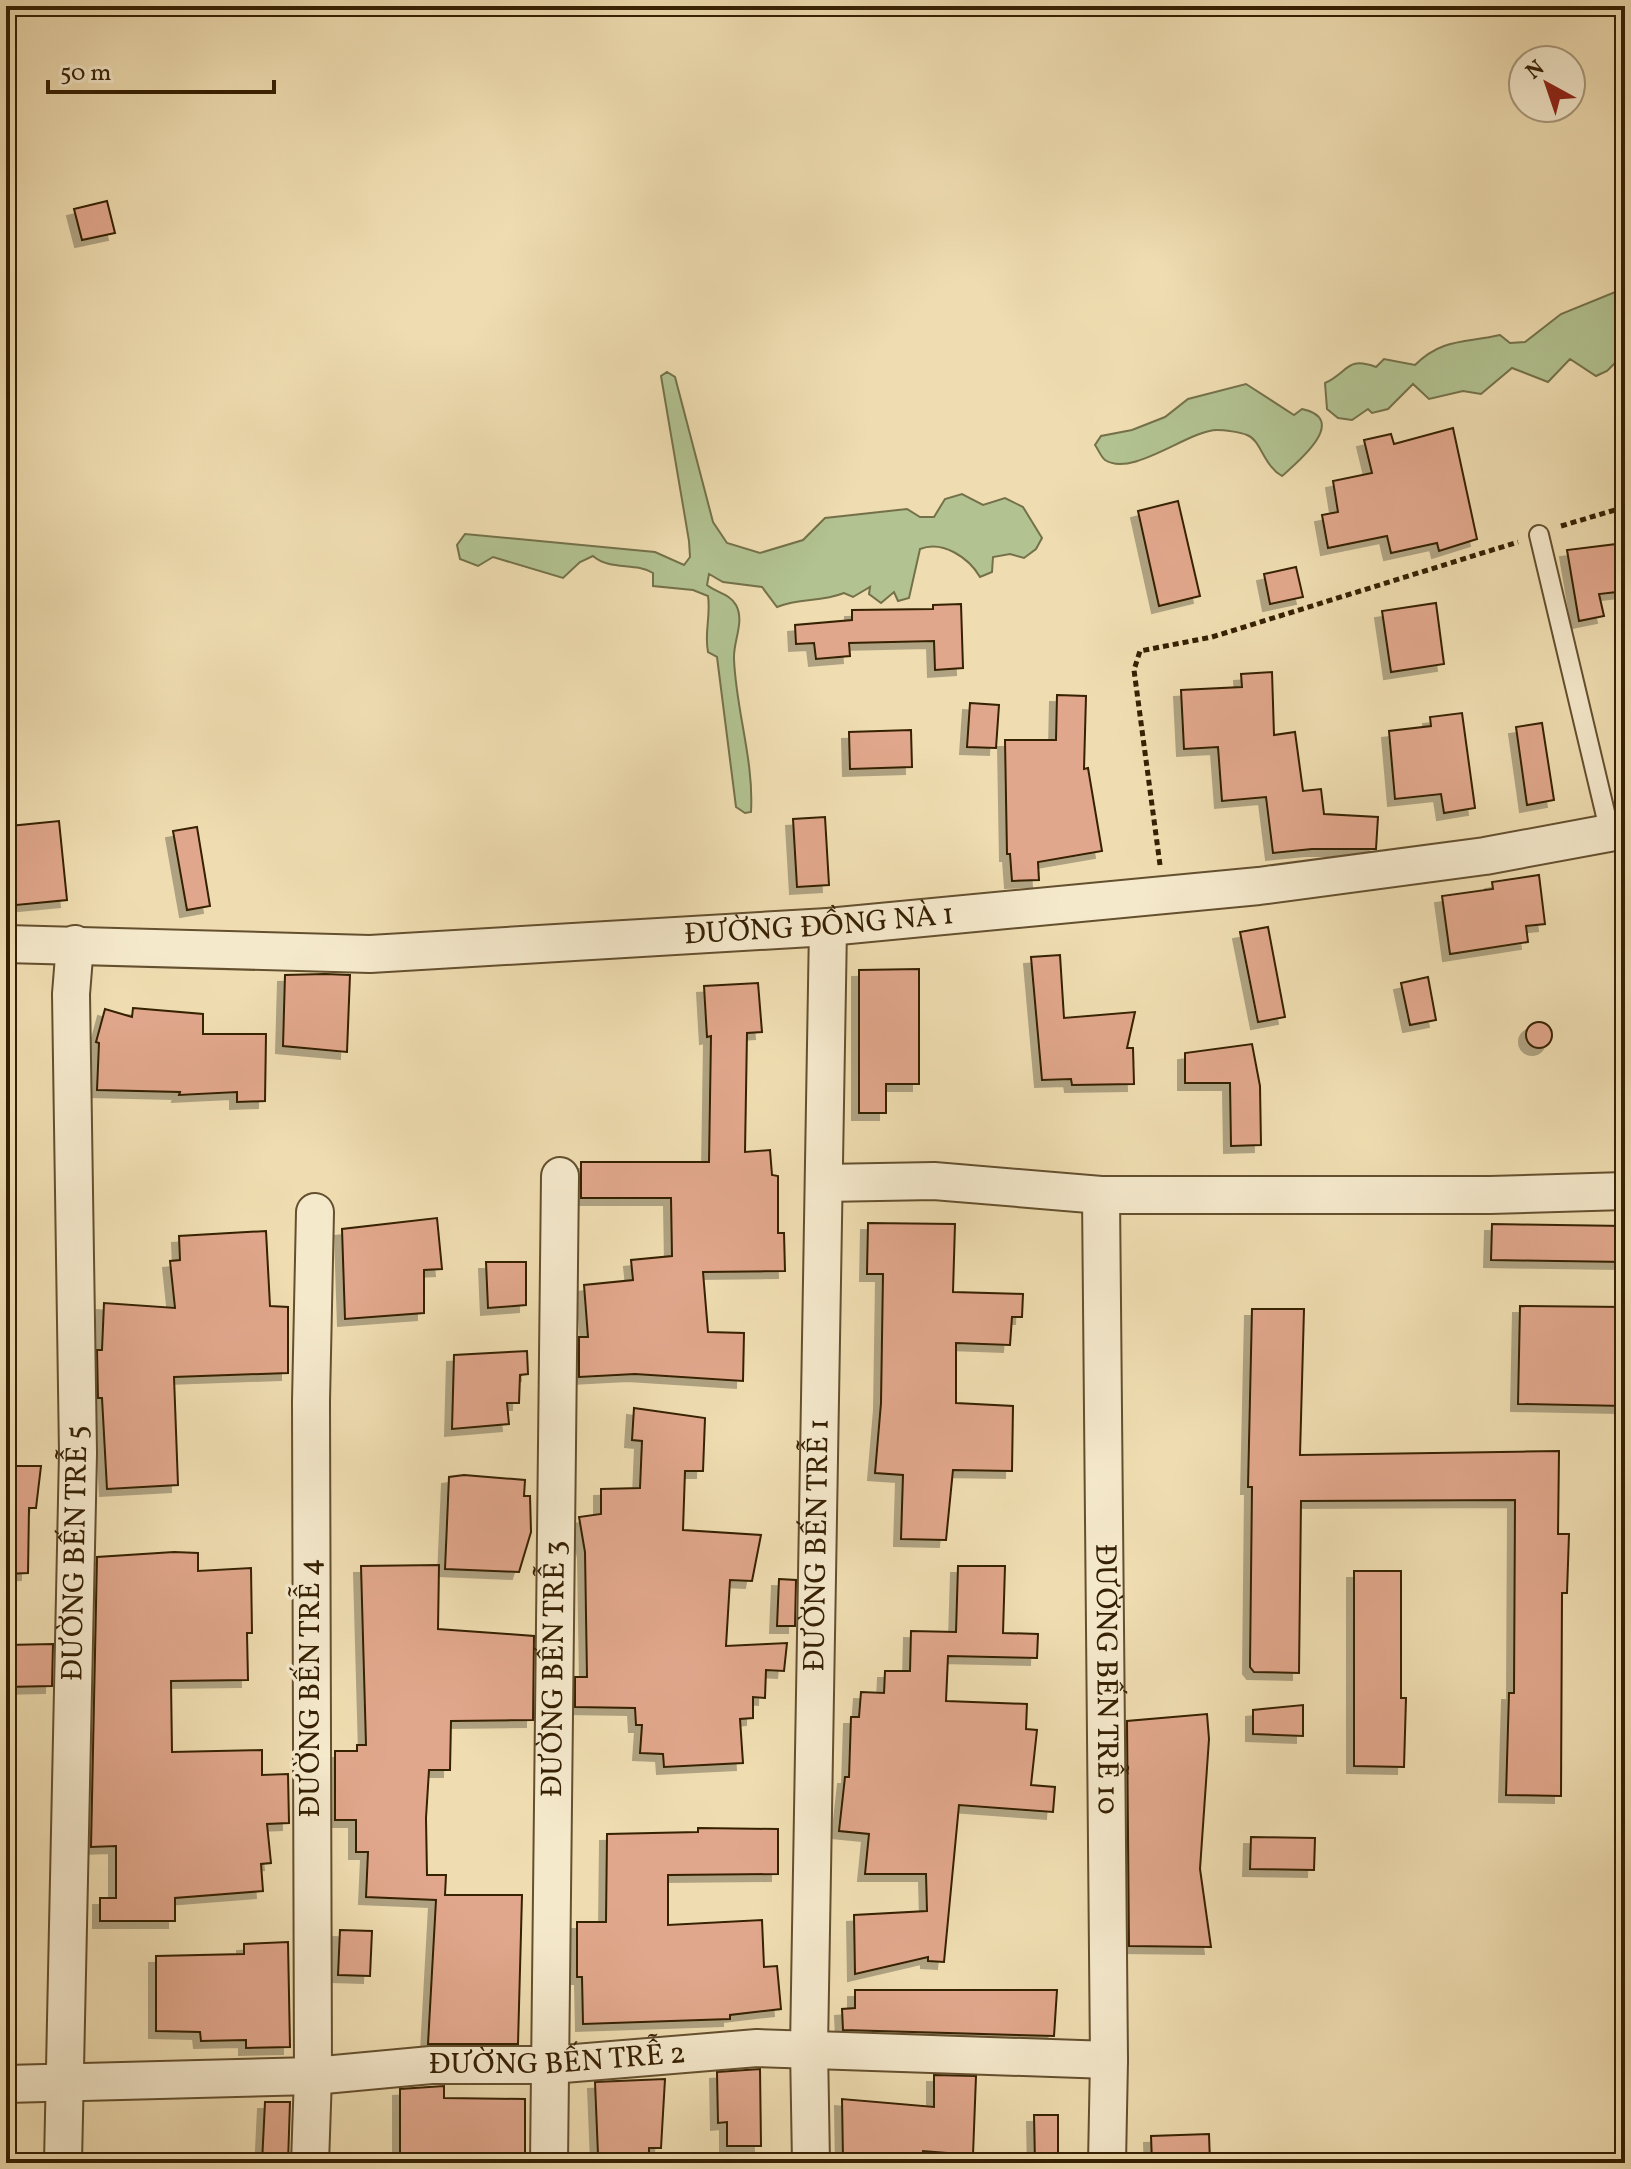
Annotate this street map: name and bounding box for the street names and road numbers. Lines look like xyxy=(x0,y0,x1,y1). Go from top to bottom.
street label: ĐƯỜNG ĐỒNG NÀ 1 xyxy=(683,894,956,956)
street label: ĐƯỜNG BẾN TRỄ 1 xyxy=(794,1418,841,1672)
street label: ĐƯỜNG BẾN TRỄ 5 xyxy=(52,1425,99,1682)
street label: ĐƯỜNG BẾN TRỄ 3 xyxy=(532,1540,577,1798)
street label: ĐƯỜNG BẾN TRỄ 10 xyxy=(1083,1543,1129,1815)
street label: ĐƯỜNG BẾN TRỄ 4 xyxy=(288,1558,332,1818)
street label: ĐƯỜNG BẾN TRỄ 2 xyxy=(429,2033,687,2086)

